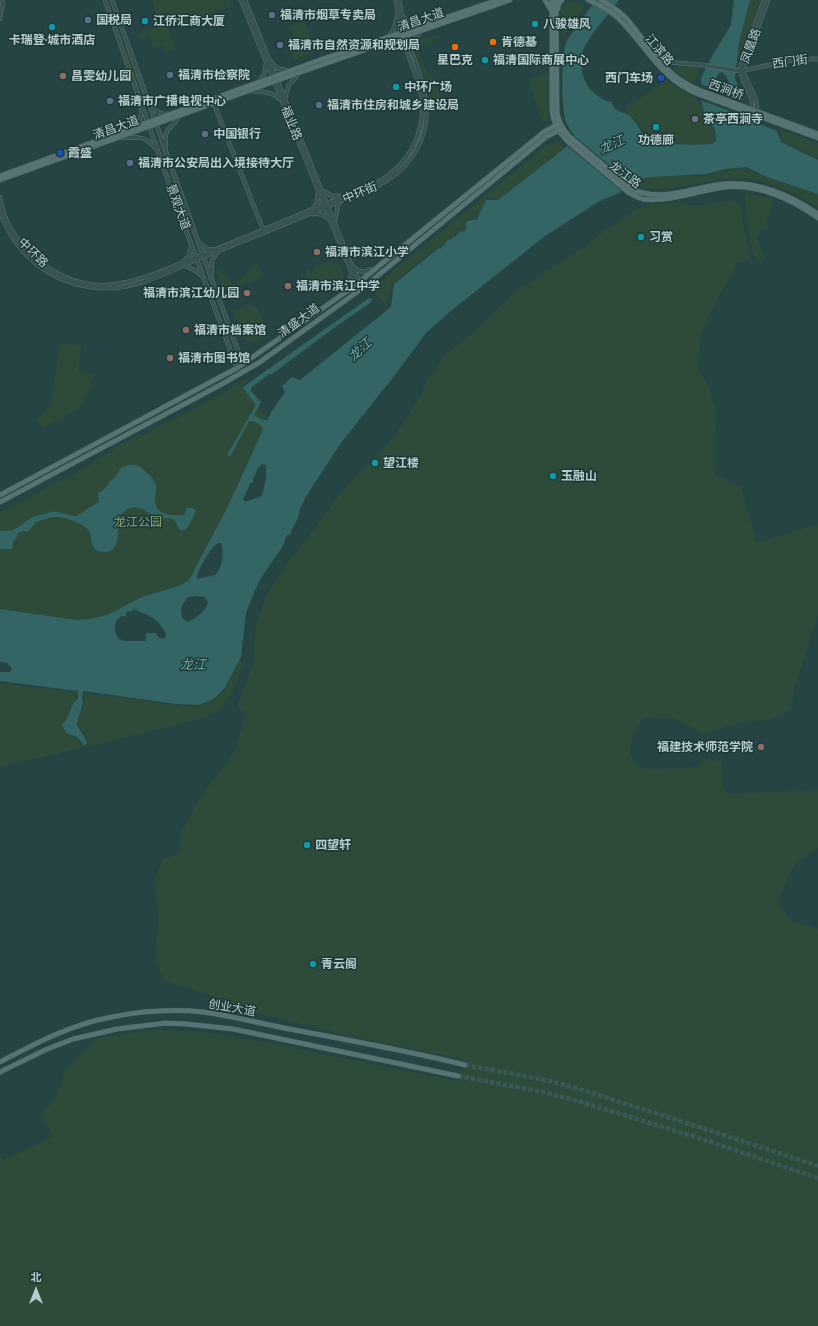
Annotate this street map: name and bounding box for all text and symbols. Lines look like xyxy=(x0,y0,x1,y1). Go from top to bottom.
street label: 清昌大道 xyxy=(396,5,446,35)
place label: 福清市烟草专卖局 xyxy=(280,8,376,22)
marker: 福清市烟草专卖局 xyxy=(267,10,277,20)
place label: 国税局 xyxy=(96,13,132,27)
place label: 江侨汇商大厦 xyxy=(153,14,225,28)
marker: 国税局 xyxy=(83,15,93,25)
marker: 江侨汇商大厦 xyxy=(140,16,150,26)
place label: 八骏雄风 xyxy=(543,17,591,31)
marker: 八骏雄风 xyxy=(530,19,540,29)
marker: 卡瑞登·城市酒店 xyxy=(47,22,57,32)
street label: 凤凰路 xyxy=(738,27,764,65)
street label: 江滨路 xyxy=(642,32,676,68)
place label: 卡瑞登·城市酒店 xyxy=(9,33,95,47)
place label: 肯德基 xyxy=(501,35,537,49)
marker: 肯德基 xyxy=(488,37,498,47)
place label: 福清市自然资源和规划局 xyxy=(288,38,420,52)
marker: 福清市自然资源和规划局 xyxy=(275,40,285,50)
marker: 星巴克 xyxy=(450,42,460,52)
street label: 西门街 xyxy=(771,52,809,72)
place label: 星巴克 xyxy=(437,53,473,67)
place label: 福清国际商展中心 xyxy=(493,53,589,67)
marker: 福清国际商展中心 xyxy=(480,55,490,65)
place label: 福清市检察院 xyxy=(178,68,250,82)
place label: 昌雯幼儿园 xyxy=(71,69,131,83)
marker: 福清市检察院 xyxy=(165,70,175,80)
marker: 昌雯幼儿园 xyxy=(58,71,68,81)
place label: 西门车场 xyxy=(605,71,653,85)
marker: 西门车场 xyxy=(656,73,666,83)
street label: 西涧桥 xyxy=(707,77,745,103)
place label: 中环广场 xyxy=(404,80,452,94)
marker: 中环广场 xyxy=(391,82,401,92)
place label: 福清市广播电视中心 xyxy=(118,94,226,108)
marker: 福清市广播电视中心 xyxy=(105,96,115,106)
place label: 福清市住房和城乡建设局 xyxy=(327,98,459,112)
marker: 福清市住房和城乡建设局 xyxy=(314,100,324,110)
street label: 福业路 xyxy=(278,104,304,142)
place label: 茶亭西涧寺 xyxy=(703,112,763,126)
street label: 清昌大道 xyxy=(91,113,141,143)
marker: 茶亭西涧寺 xyxy=(690,114,700,124)
marker: 功德廊 xyxy=(651,122,661,132)
place label: 中国银行 xyxy=(213,127,261,141)
marker: 中国银行 xyxy=(200,129,210,139)
water label: 龙江 xyxy=(597,133,627,157)
place label: 功德廊 xyxy=(638,133,674,147)
place label: 霞盛 xyxy=(68,146,92,160)
marker: 霞盛 xyxy=(55,148,65,158)
place label: 福清市公安局出入境接待大厅 xyxy=(138,156,294,170)
marker: 福清市公安局出入境接待大厅 xyxy=(125,158,135,168)
street label: 龙江路 xyxy=(606,158,644,192)
street label: 中环街 xyxy=(341,179,379,207)
street label: 景观大道 xyxy=(163,182,193,232)
place label: 习赏 xyxy=(649,230,673,244)
marker: 习赏 xyxy=(636,232,646,242)
street label: 中环路 xyxy=(15,235,51,271)
place label: 福清市滨江小学 xyxy=(325,245,409,259)
marker: 福清市滨江小学 xyxy=(312,247,322,257)
place label: 福清市滨江中学 xyxy=(296,279,380,293)
marker: 福清市滨江中学 xyxy=(283,281,293,291)
place label: 福清市滨江幼儿园 xyxy=(143,286,239,300)
marker: 福清市滨江幼儿园 xyxy=(242,288,252,298)
street label: 清盛大道 xyxy=(275,301,323,341)
place label: 福清市档案馆 xyxy=(194,323,266,337)
marker: 福清市档案馆 xyxy=(181,325,191,335)
water label: 龙江 xyxy=(345,335,375,365)
place label: 福清市图书馆 xyxy=(178,351,250,365)
marker: 福清市图书馆 xyxy=(165,353,175,363)
place label: 望江楼 xyxy=(383,456,419,470)
marker: 望江楼 xyxy=(370,458,380,468)
place label: 玉融山 xyxy=(561,469,597,483)
marker: 玉融山 xyxy=(548,471,558,481)
park label: 龙江公园 xyxy=(114,515,162,529)
water label: 龙江 xyxy=(180,657,206,673)
place label: 福建技术师范学院 xyxy=(657,740,753,754)
marker: 福建技术师范学院 xyxy=(756,742,766,752)
place label: 四望轩 xyxy=(315,838,351,852)
marker: 四望轩 xyxy=(302,840,312,850)
place label: 青云阁 xyxy=(321,957,357,971)
marker: 青云阁 xyxy=(308,959,318,969)
street label: 创业大道 xyxy=(207,997,257,1019)
north arrow xyxy=(16,1270,56,1310)
text: 北 xyxy=(31,1271,42,1284)

